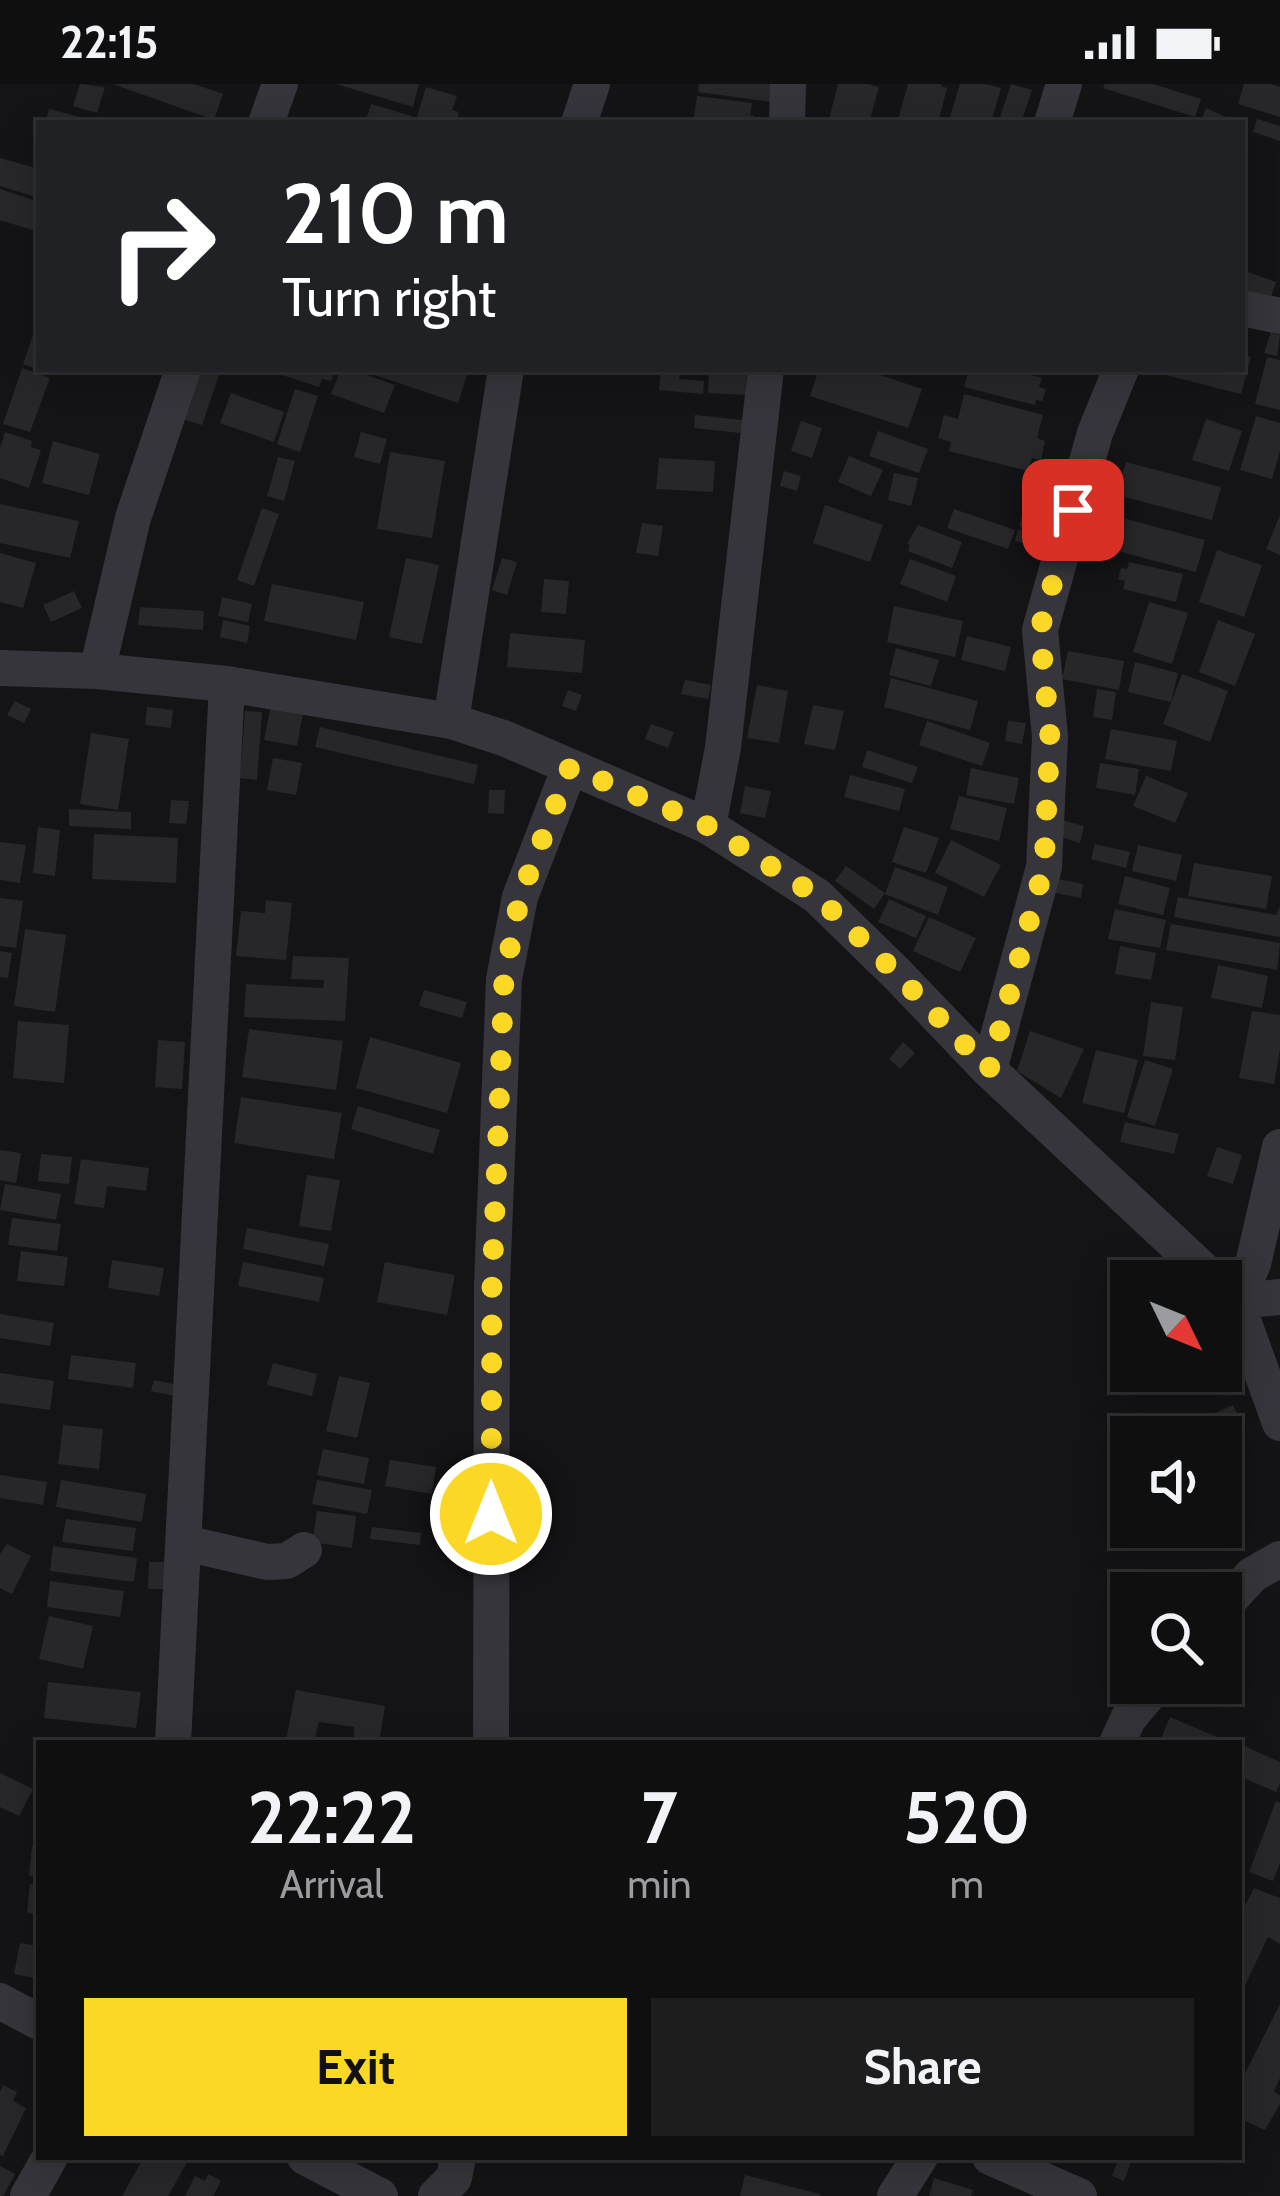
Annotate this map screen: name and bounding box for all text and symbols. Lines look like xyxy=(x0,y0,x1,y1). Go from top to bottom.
text: 22:15 xyxy=(60,15,158,69)
text: 210 m xyxy=(282,162,509,264)
icon: right xyxy=(84,168,240,324)
text: Turn right xyxy=(282,264,496,330)
pin xyxy=(1022,459,1124,561)
icon: arrive xyxy=(1040,477,1106,543)
north arrow xyxy=(1110,1260,1242,1392)
map controls xyxy=(1110,1260,1242,1704)
button: sound xyxy=(1110,1416,1242,1548)
position arrow xyxy=(428,1451,554,1577)
button: search xyxy=(1110,1572,1242,1704)
text: 22:22 xyxy=(247,1774,416,1861)
text: 7 xyxy=(641,1774,678,1861)
text: 520 xyxy=(903,1774,1031,1861)
text: Arrival xyxy=(280,1860,384,1908)
text: min xyxy=(627,1860,692,1908)
text: m xyxy=(950,1860,984,1908)
button: Exit xyxy=(84,1998,627,2136)
button: Share xyxy=(651,1998,1194,2136)

